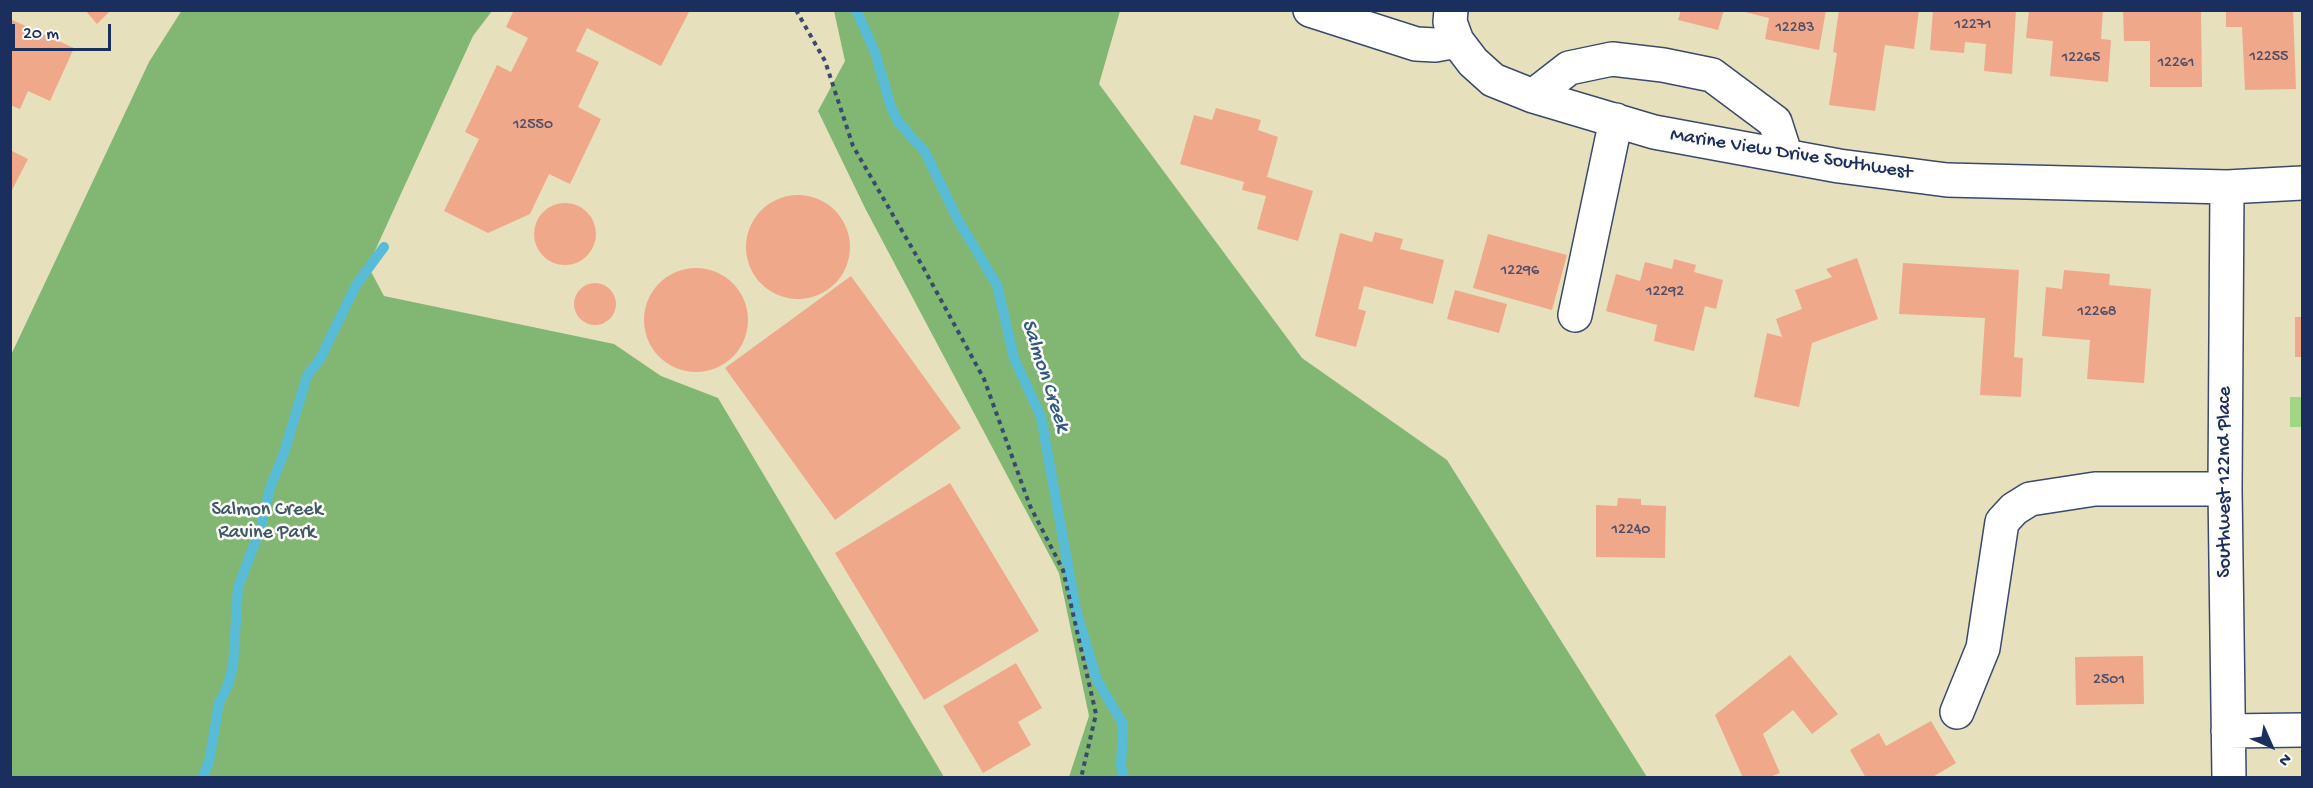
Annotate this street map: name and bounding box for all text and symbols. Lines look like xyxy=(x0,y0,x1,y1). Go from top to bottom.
scale bar xyxy=(15,12,114,50)
house number: 12271 xyxy=(1955,16,1991,36)
house number: 12283 xyxy=(1775,19,1815,39)
text: 20 m xyxy=(23,24,59,45)
house number: 12255 xyxy=(2250,48,2288,68)
house number: 12265 xyxy=(2062,49,2100,69)
house number: 12261 xyxy=(2158,54,2194,74)
house number: 12550 xyxy=(513,116,553,136)
street label: Marine View Drive Southwest xyxy=(1668,124,1914,186)
house number: 12296 xyxy=(1501,262,1539,282)
house number: 12292 xyxy=(1646,283,1684,303)
house number: 12268 xyxy=(2077,303,2117,323)
water label: Salmon Creek xyxy=(1014,317,1074,435)
street label: Southwest 122nd Place xyxy=(2214,386,2238,578)
park label: Salmon Creek Ravine Park xyxy=(211,499,323,546)
house number: 12240 xyxy=(1612,521,1650,541)
house number: 2501 xyxy=(2093,671,2125,691)
north arrow xyxy=(2241,716,2301,776)
text: N xyxy=(2274,749,2295,769)

